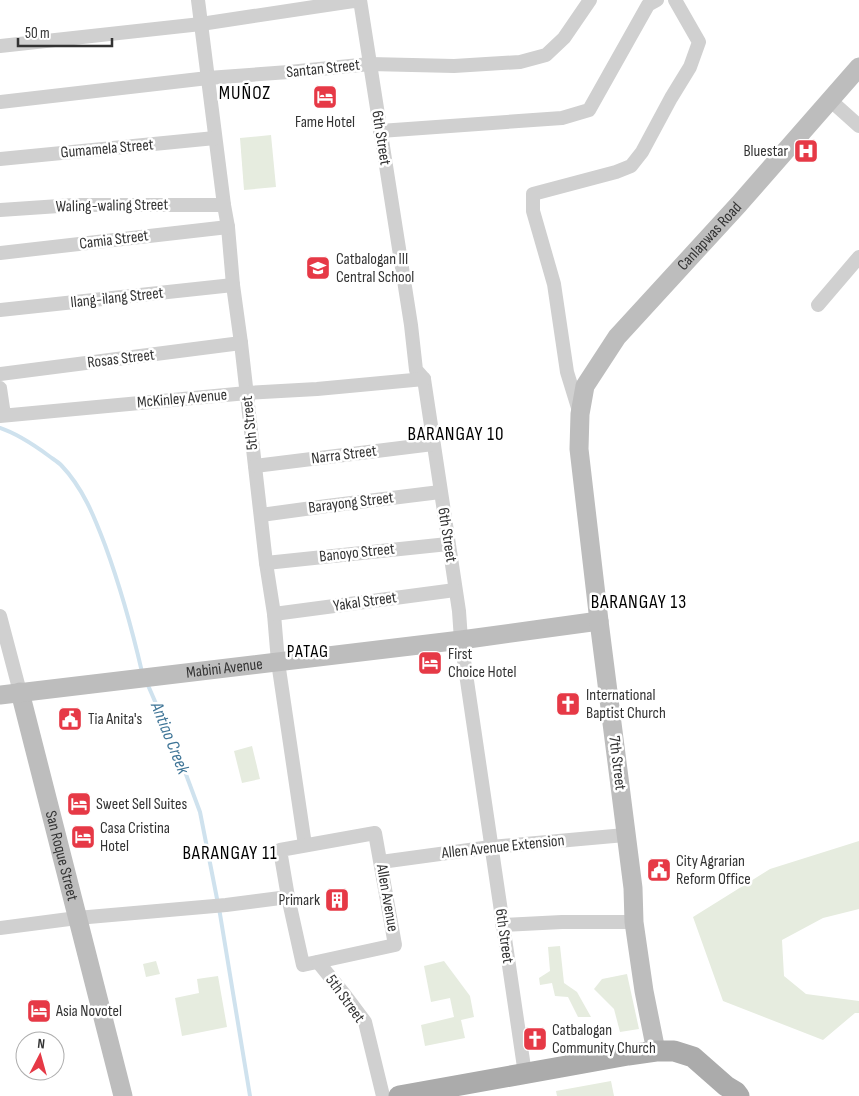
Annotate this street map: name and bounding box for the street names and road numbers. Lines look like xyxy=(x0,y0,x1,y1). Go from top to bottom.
street label: Santan Street xyxy=(285,56,361,82)
street label: 6th Street xyxy=(367,109,395,167)
street label: Gumamela Street xyxy=(60,135,154,163)
street label: Waling-waling Street xyxy=(56,196,169,216)
street label: Canlapwas Road xyxy=(673,198,746,274)
street label: Camia Street xyxy=(78,226,150,254)
street label: Ilang-ilang Street xyxy=(70,284,165,312)
street label: Rosas Street xyxy=(86,345,156,373)
street label: McKinley Avenue xyxy=(136,386,228,412)
street label: 5th Street xyxy=(238,395,262,451)
street label: Narra Street xyxy=(310,442,378,468)
street label: Barayong Street xyxy=(307,488,395,518)
street label: 6th Street xyxy=(433,506,461,564)
street label: Banoyo Street xyxy=(318,540,396,566)
street label: Yakal Street xyxy=(332,588,398,616)
street label: Mabini Avenue xyxy=(185,654,264,682)
street label: 7th Street xyxy=(604,735,630,791)
street label: San Roque Street xyxy=(41,809,82,903)
street label: Allen Avenue Extension xyxy=(440,831,565,863)
street label: Allen Avenue xyxy=(372,862,402,933)
street label: 6th Street xyxy=(491,907,517,965)
street label: 5th Street xyxy=(321,971,369,1027)

